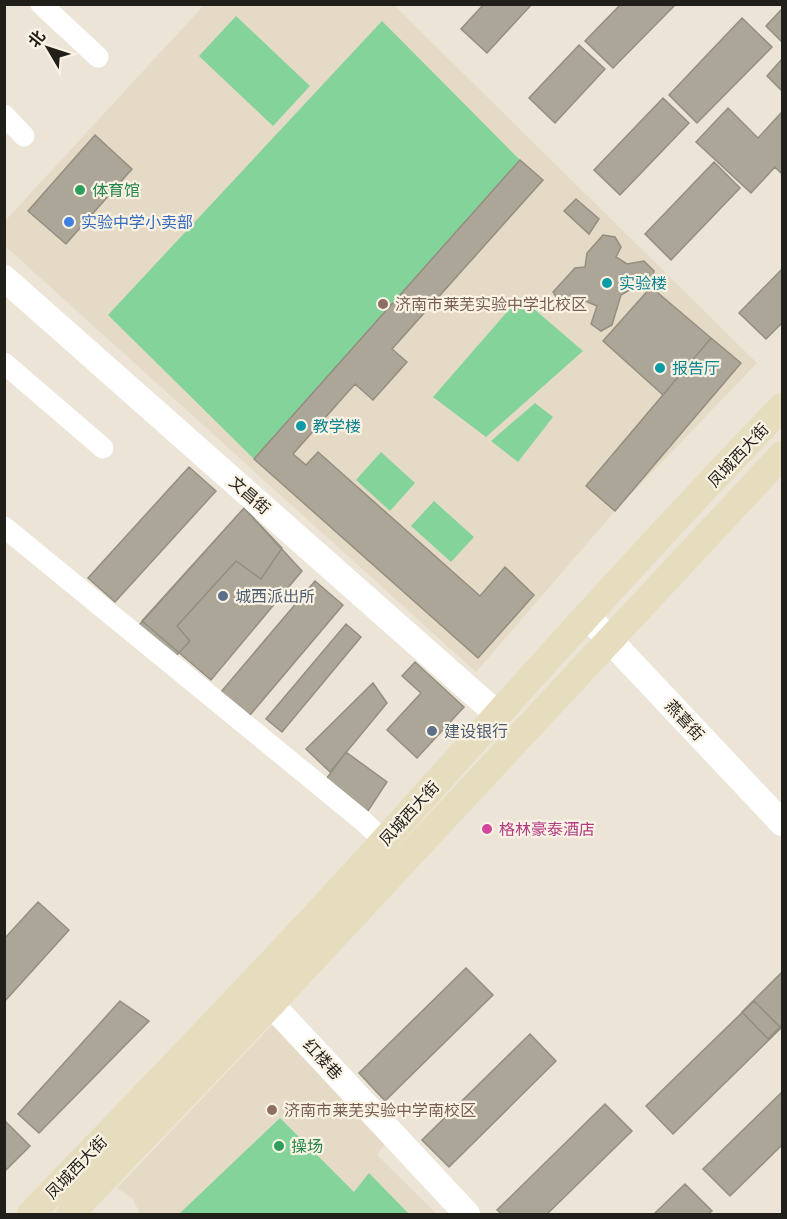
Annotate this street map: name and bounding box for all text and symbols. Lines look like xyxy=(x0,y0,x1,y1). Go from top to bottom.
north arrow xyxy=(18,18,78,78)
text: 北 xyxy=(24,26,49,51)
place label: 体育馆 xyxy=(92,180,140,200)
marker: 体育馆 xyxy=(73,183,87,197)
place label: 实验中学小卖部 xyxy=(81,212,193,232)
marker: 实验中学小卖部 xyxy=(62,215,76,229)
place label: 实验楼 xyxy=(619,273,667,293)
marker: 实验楼 xyxy=(600,276,614,290)
place label: 济南市莱芜实验中学北校区 xyxy=(395,294,587,314)
marker: 济南市莱芜实验中学北校区 xyxy=(376,297,390,311)
place label: 报告厅 xyxy=(672,358,720,378)
marker: 报告厅 xyxy=(653,361,667,375)
place label: 教学楼 xyxy=(313,416,361,436)
marker: 教学楼 xyxy=(294,419,308,433)
street label: 凤城西大街 xyxy=(703,419,773,491)
street label: 文昌街 xyxy=(225,472,275,518)
place label: 城西派出所 xyxy=(235,586,315,606)
marker: 城西派出所 xyxy=(216,589,230,603)
street label: 燕喜街 xyxy=(661,696,709,744)
place label: 建设银行 xyxy=(444,721,508,741)
marker: 建设银行 xyxy=(425,724,439,738)
street label: 凤城西大街 xyxy=(375,777,443,849)
place label: 格林豪泰酒店 xyxy=(499,819,595,839)
marker: 格林豪泰酒店 xyxy=(480,822,494,836)
street label: 红楼巷 xyxy=(299,1035,347,1083)
place label: 济南市莱芜实验中学南校区 xyxy=(284,1100,476,1120)
marker: 济南市莱芜实验中学南校区 xyxy=(265,1103,279,1117)
street label: 凤城西大街 xyxy=(41,1131,111,1203)
place label: 操场 xyxy=(291,1136,323,1156)
marker: 操场 xyxy=(272,1139,286,1153)

